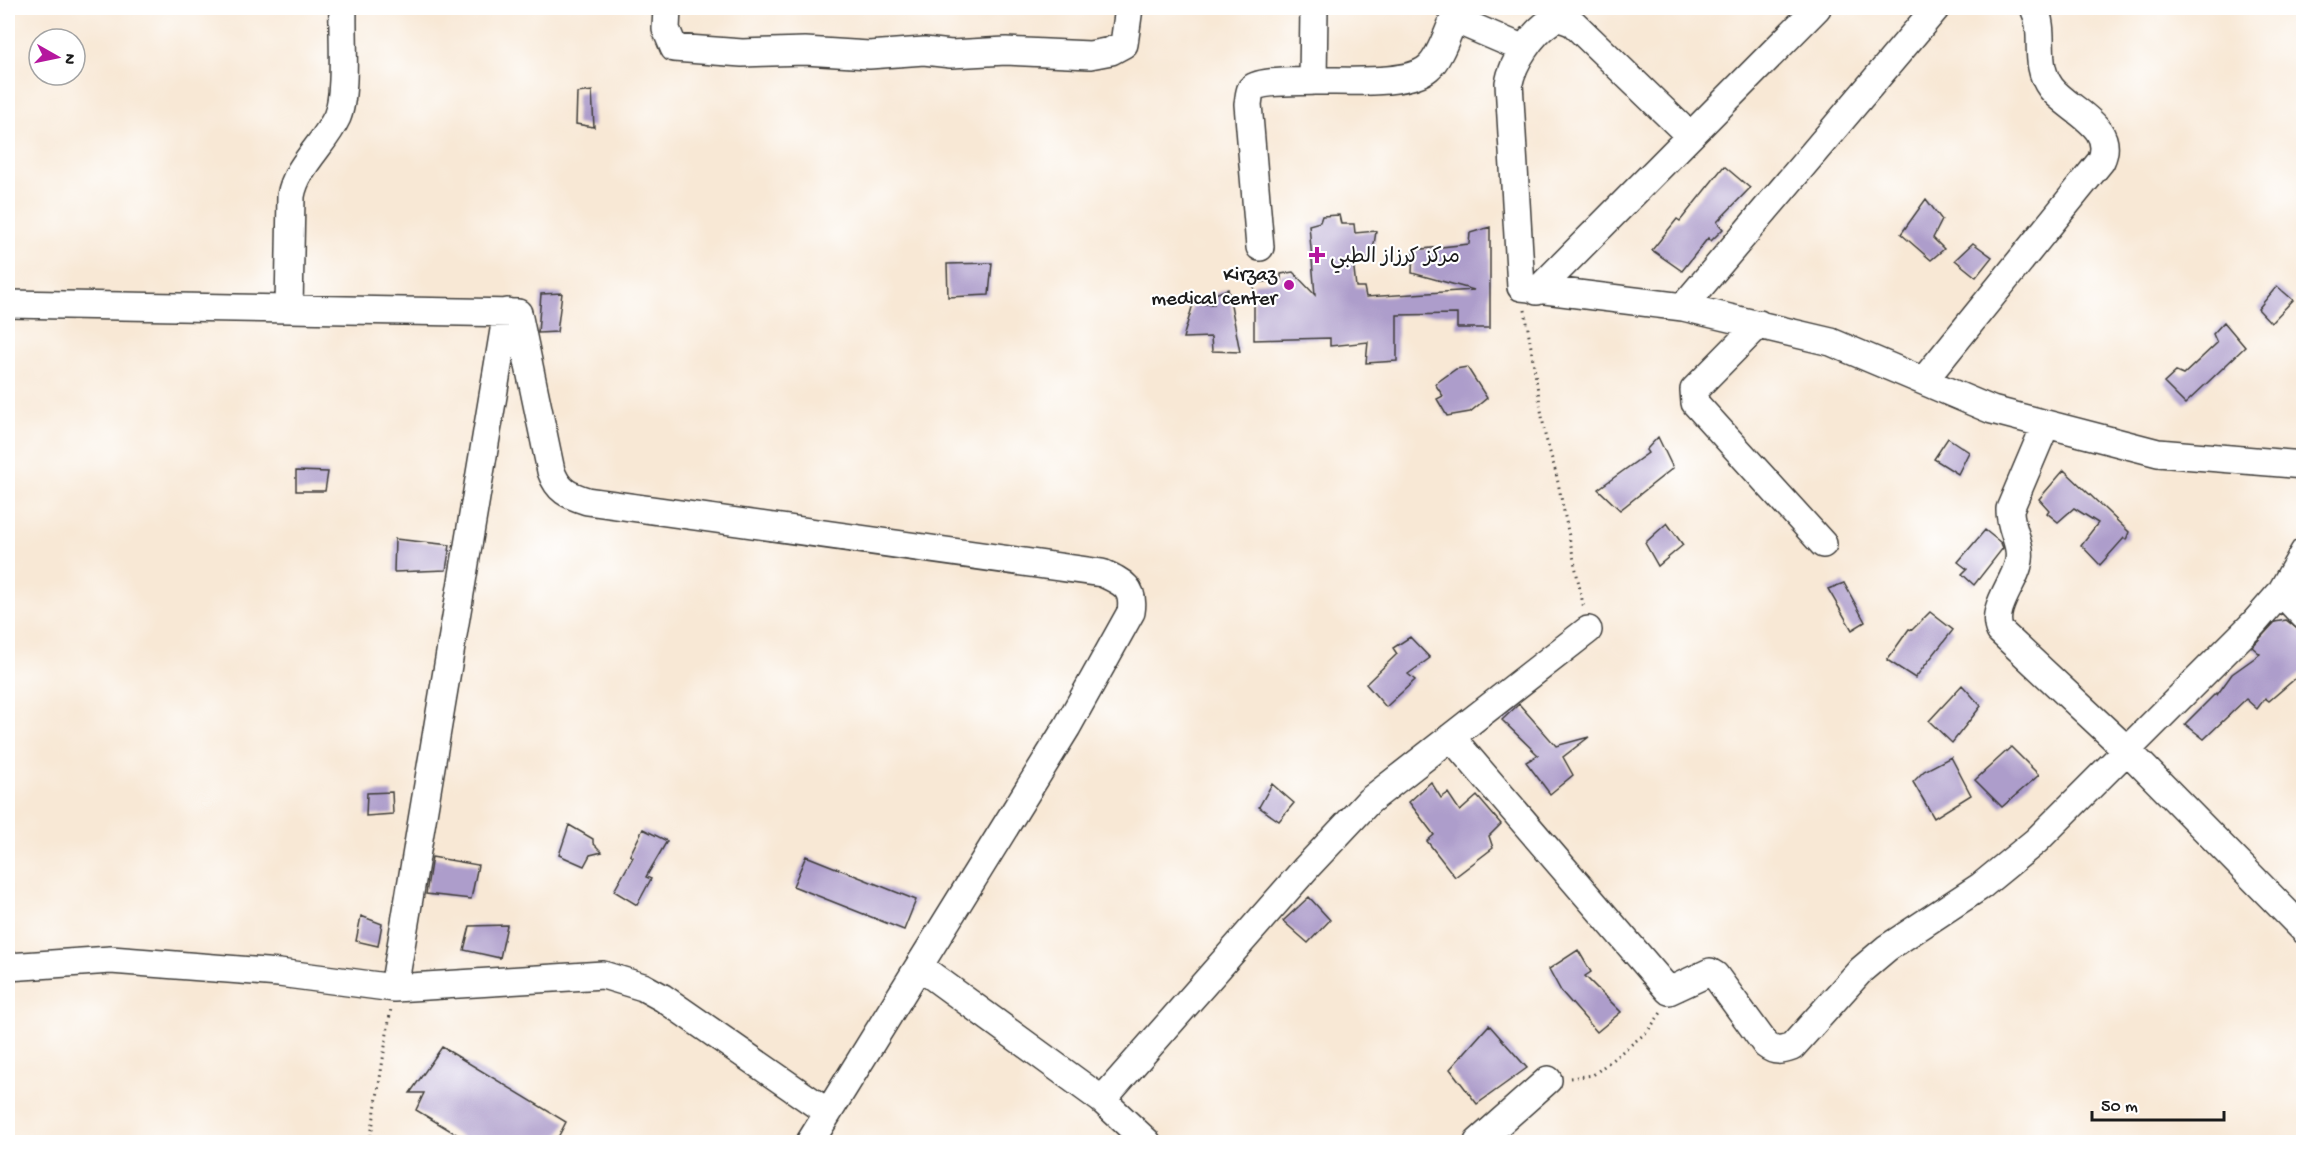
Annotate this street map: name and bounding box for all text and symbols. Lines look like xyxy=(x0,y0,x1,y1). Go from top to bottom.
north arrow xyxy=(27,27,87,87)
text: N xyxy=(58,52,79,66)
marker: مركز كرزاز الطبي xyxy=(1308,246,1326,264)
place label: مركز كرزاز الطبي xyxy=(1330,246,1460,274)
place label: Kirzaz medical center xyxy=(1151,264,1279,313)
marker: Kirzaz medical center xyxy=(1282,278,1296,292)
scale bar xyxy=(2092,1084,2224,1122)
text: 50 m xyxy=(2101,1097,2138,1118)

